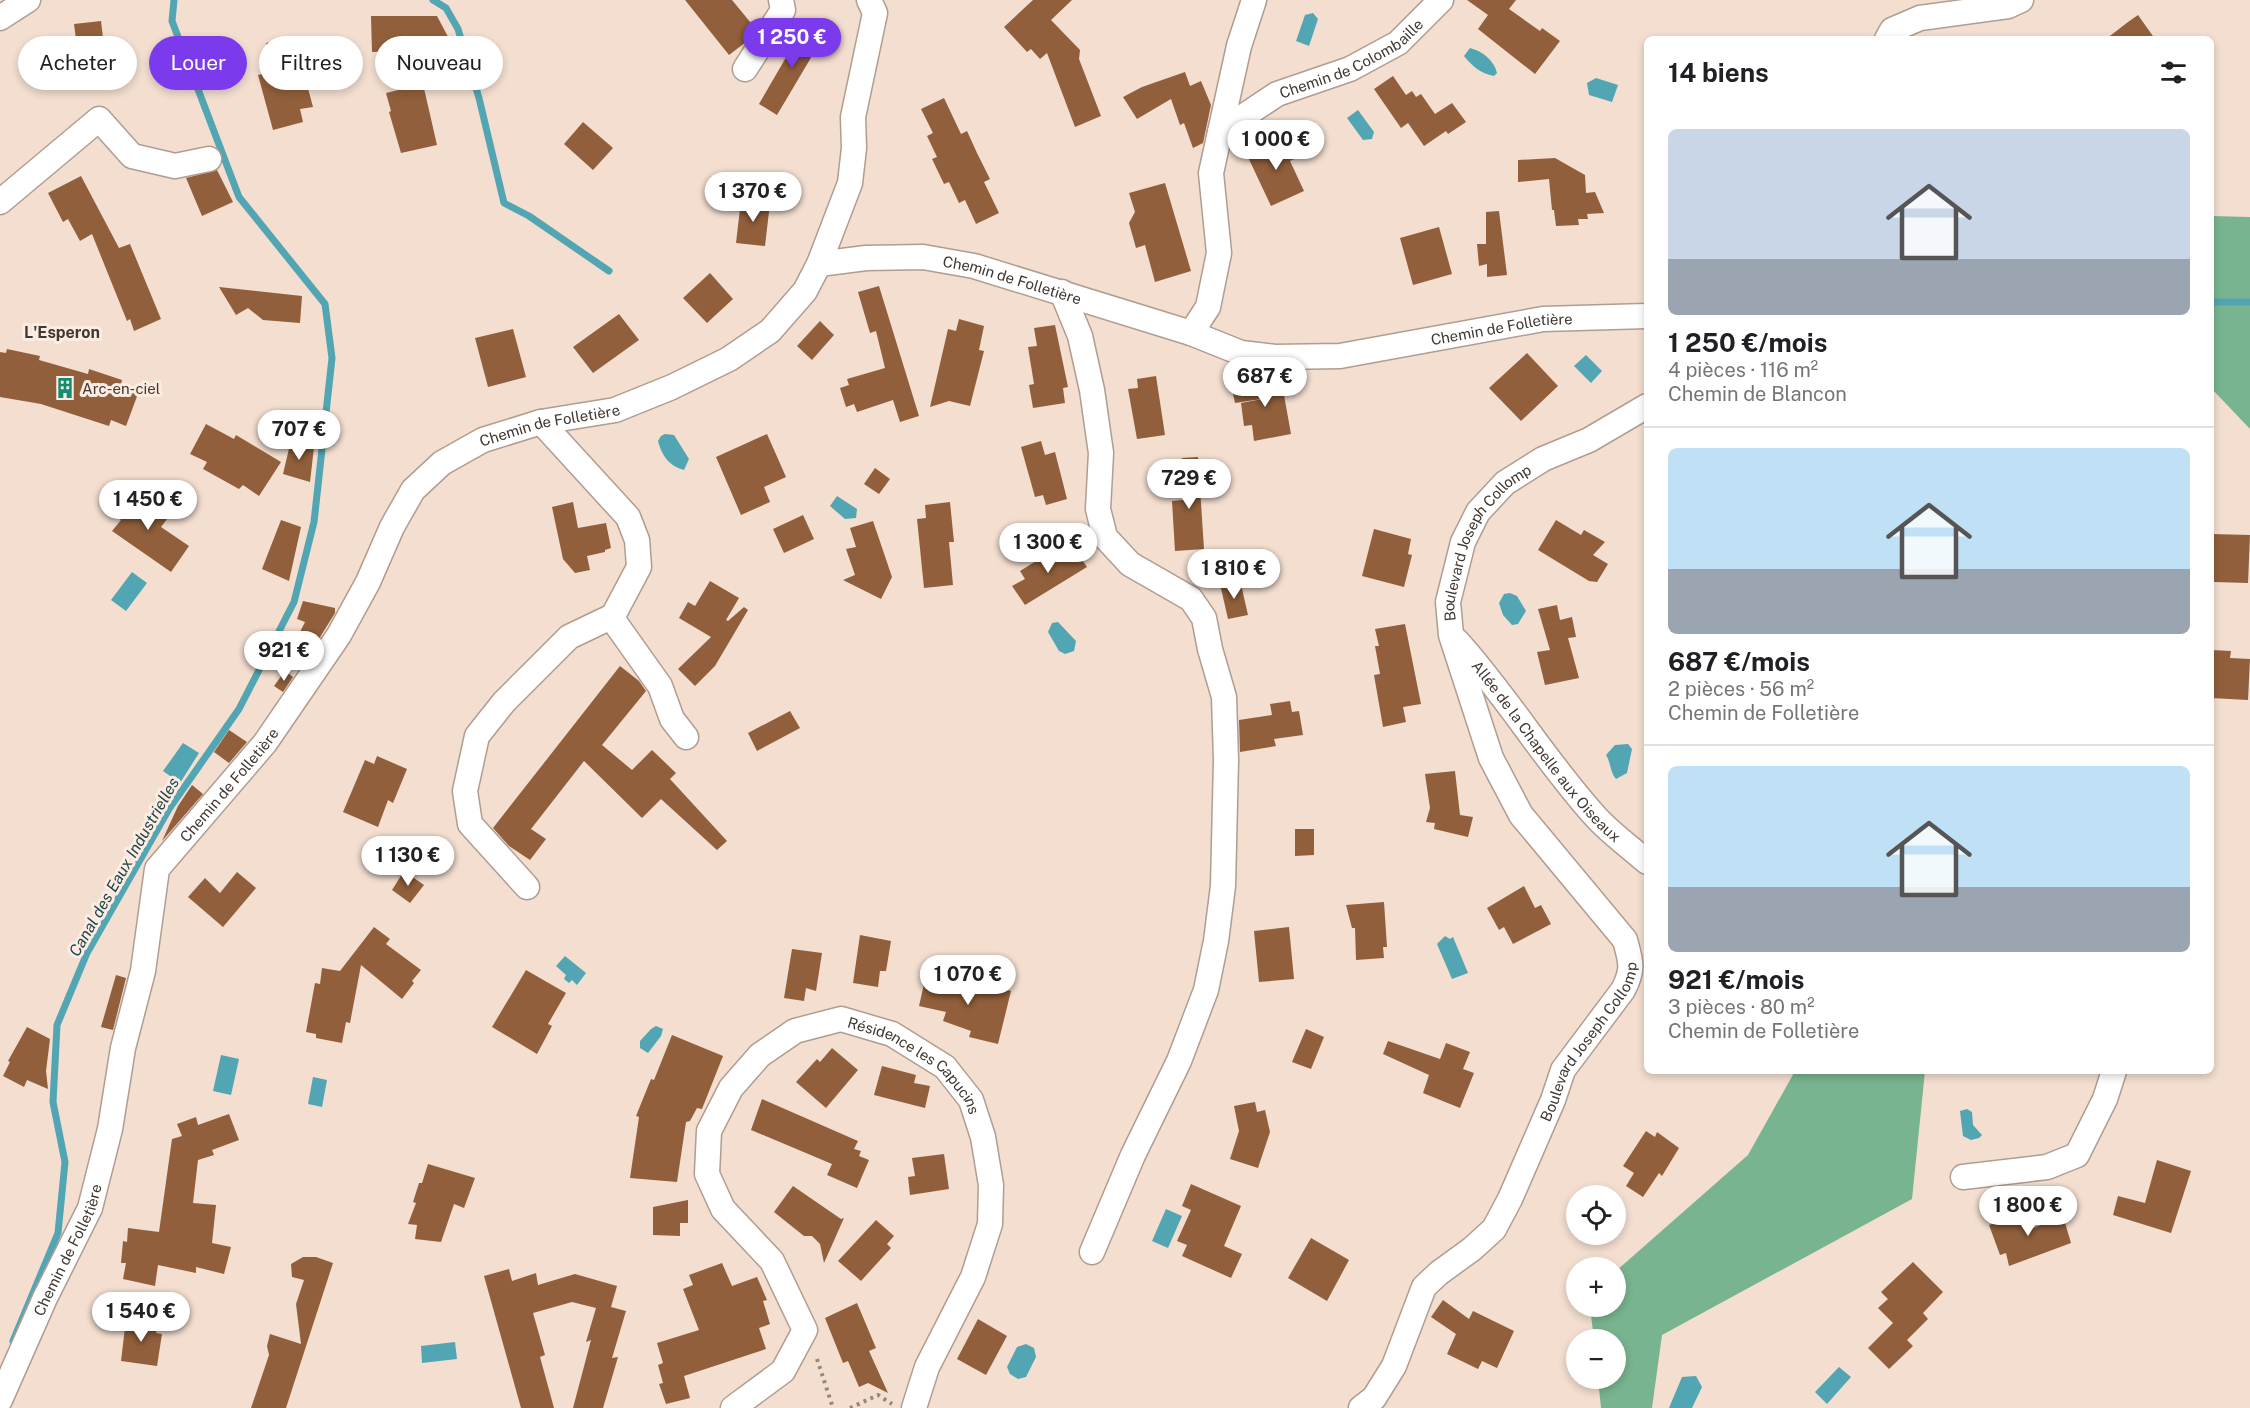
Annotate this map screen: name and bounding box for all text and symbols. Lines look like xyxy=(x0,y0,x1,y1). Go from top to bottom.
street label: Chemin de Colombaille xyxy=(1277,15,1426,101)
pin: 1 250 € xyxy=(737,18,847,69)
text: 1 250 € xyxy=(757,25,827,49)
chip: Acheter xyxy=(18,36,137,90)
chip: Louer xyxy=(149,36,247,90)
chip: Filtres xyxy=(259,36,363,90)
chip: Nouveau xyxy=(375,36,503,90)
icon: filters xyxy=(2157,56,2190,89)
text: 14 biens xyxy=(1668,57,1769,88)
pin: 1 000 € xyxy=(1221,120,1331,171)
text: 1 000 € xyxy=(1241,127,1311,151)
icon: home xyxy=(1875,168,1983,276)
pin: 1 370 € xyxy=(698,172,808,223)
text: 1 370 € xyxy=(719,179,787,203)
street label: Chemin de Folletière xyxy=(942,252,1084,307)
street label: Chemin de Folletière xyxy=(1429,310,1573,348)
district label: L'Esperon xyxy=(24,323,100,342)
text: 1 250 €/mois xyxy=(1668,327,1827,358)
pin: 687 € xyxy=(1223,357,1307,408)
text: 4 pièces · 116 m² xyxy=(1668,358,1818,382)
text: 687 € xyxy=(1237,364,1293,388)
building icon: Arc-en-ciel xyxy=(53,376,77,400)
place label: Arc-en-ciel xyxy=(82,380,160,397)
text: Chemin de Blancon xyxy=(1668,382,1847,406)
street label: Chemin de Folletière xyxy=(477,400,622,449)
pin: 707 € xyxy=(257,410,341,461)
text: 707 € xyxy=(272,417,326,441)
pin: 729 € xyxy=(1147,459,1231,510)
street label: Boulevard Joseph Collomp xyxy=(1440,460,1534,622)
text: 729 € xyxy=(1161,466,1217,490)
pin: 1 450 € xyxy=(93,480,203,531)
text: 1 450 € xyxy=(113,487,183,511)
icon: home xyxy=(1875,487,1983,595)
pin: 1 300 € xyxy=(993,523,1103,574)
text: 1 300 € xyxy=(1013,530,1083,554)
pin: 1 810 € xyxy=(1179,549,1289,600)
text: 1 810 € xyxy=(1201,556,1267,580)
pin: 921 € xyxy=(242,631,326,682)
text: 921 € xyxy=(258,638,310,662)
text: 687 €/mois xyxy=(1668,646,1810,677)
street label: Allée de la Chapelle aux Oiseaux xyxy=(1469,657,1624,845)
text: 2 pièces · 56 m² xyxy=(1668,677,1814,701)
text: Chemin de Folletière xyxy=(1668,701,1859,725)
street label: Chemin de Folletière xyxy=(176,724,281,845)
water label: Canal des Eaux Industrielles xyxy=(65,774,183,960)
icon: home xyxy=(1875,805,1983,913)
pin: 1 130 € xyxy=(353,836,463,887)
text: 1 130 € xyxy=(375,843,441,867)
pin: 1 070 € xyxy=(913,955,1023,1006)
text: 1 070 € xyxy=(934,962,1002,986)
street label: Boulevard Joseph Collomp xyxy=(1536,962,1639,1124)
text: 921 €/mois xyxy=(1668,964,1804,995)
text: 3 pièces · 80 m² xyxy=(1668,995,1815,1019)
street label: Résidence les Capucins xyxy=(846,1013,983,1116)
text: Chemin de Folletière xyxy=(1668,1019,1859,1043)
street label: Chemin de Folletière xyxy=(30,1182,104,1318)
map controls xyxy=(1566,1185,1626,1389)
button: locate xyxy=(1566,1185,1626,1245)
pin: 1 800 € xyxy=(1973,1186,2083,1237)
text: 1 800 € xyxy=(1993,1193,2063,1217)
button: + xyxy=(1566,1257,1626,1317)
pin: 1 540 € xyxy=(86,1292,196,1343)
text: 1 540 € xyxy=(106,1299,176,1323)
button: − xyxy=(1566,1329,1626,1389)

